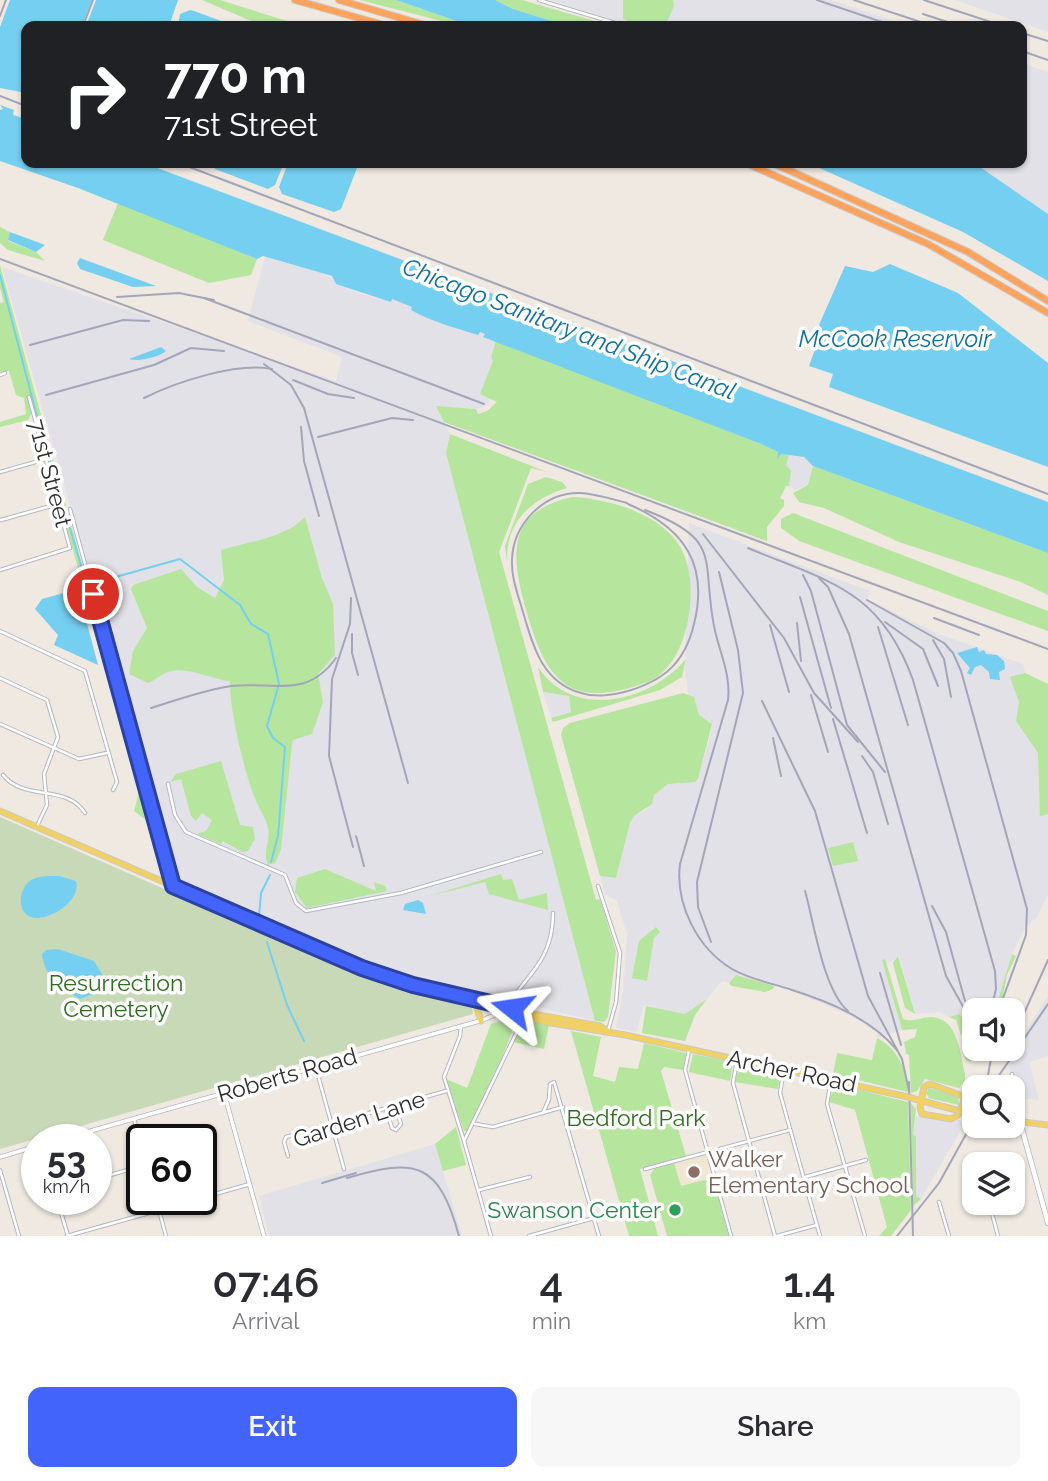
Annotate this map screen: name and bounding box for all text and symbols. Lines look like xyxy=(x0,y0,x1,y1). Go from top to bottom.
text: 770 m xyxy=(164,47,307,104)
icon: right xyxy=(49,49,140,140)
text: 71st Street xyxy=(164,106,318,143)
water label: Chicago Sanitary and Ship Canal xyxy=(399,251,740,406)
water label: McCook Reservoir xyxy=(798,324,992,353)
street label: 71st Street xyxy=(23,416,78,530)
pin xyxy=(63,564,123,624)
icon: arrive xyxy=(74,575,112,613)
park label: Resurrection Cemetery xyxy=(49,969,183,1022)
position arrow xyxy=(475,971,549,1045)
map controls xyxy=(962,998,1025,1215)
button: sound xyxy=(962,998,1025,1061)
street label: Roberts Road xyxy=(214,1042,360,1107)
street label: Archer Road xyxy=(725,1044,859,1097)
button: search xyxy=(962,1075,1025,1138)
street label: Garden Lane xyxy=(290,1085,428,1152)
park label: Bedford Park xyxy=(567,1104,705,1131)
speed limit sign: 60 xyxy=(126,1124,217,1215)
text: 53 xyxy=(47,1140,86,1181)
place label: Walker Elementary School xyxy=(708,1145,910,1198)
button: layers xyxy=(962,1152,1025,1215)
marker: Walker Elementary School xyxy=(686,1164,702,1180)
text: km/h xyxy=(43,1176,90,1197)
place label: Swanson Center xyxy=(487,1196,661,1223)
marker: Swanson Center xyxy=(667,1202,683,1218)
text: 07:46 xyxy=(212,1258,320,1307)
text: 4 xyxy=(540,1258,563,1307)
text: 1.4 xyxy=(783,1258,836,1307)
text: Arrival xyxy=(232,1307,300,1334)
text: min xyxy=(532,1307,571,1334)
text: km xyxy=(793,1307,826,1334)
button: Exit xyxy=(28,1387,517,1467)
button: Share xyxy=(531,1387,1020,1467)

